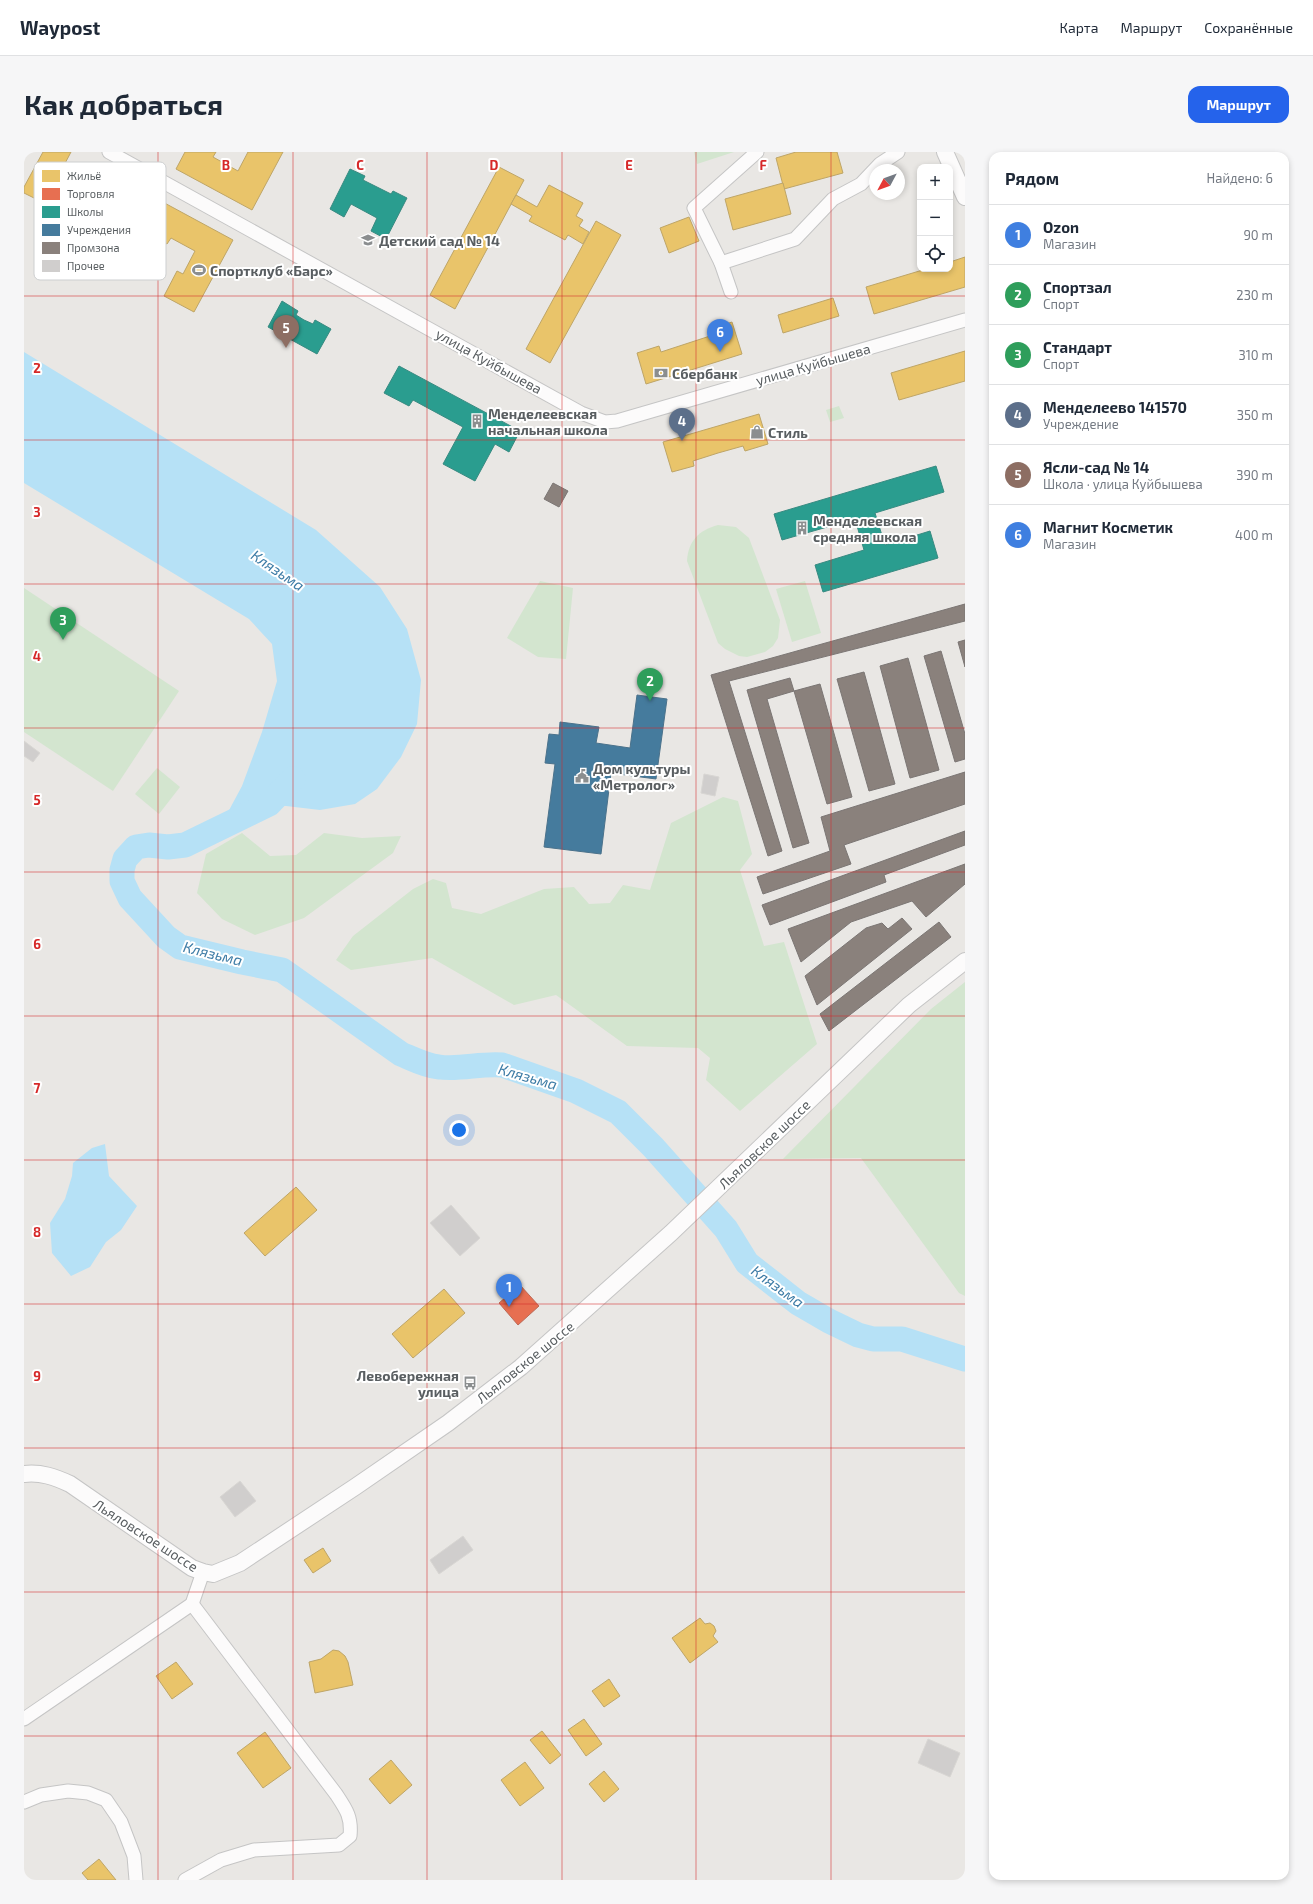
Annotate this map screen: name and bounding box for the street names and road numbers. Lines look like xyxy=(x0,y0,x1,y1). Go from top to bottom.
street label: улица Куйбышева xyxy=(433,325,545,397)
street label: улица Куйбышева xyxy=(754,339,872,389)
street label: Льяловское шоссе xyxy=(715,1096,813,1192)
street label: Льяловское шоссе xyxy=(473,1317,577,1407)
street label: Льяловское шоссе xyxy=(91,1495,201,1575)

